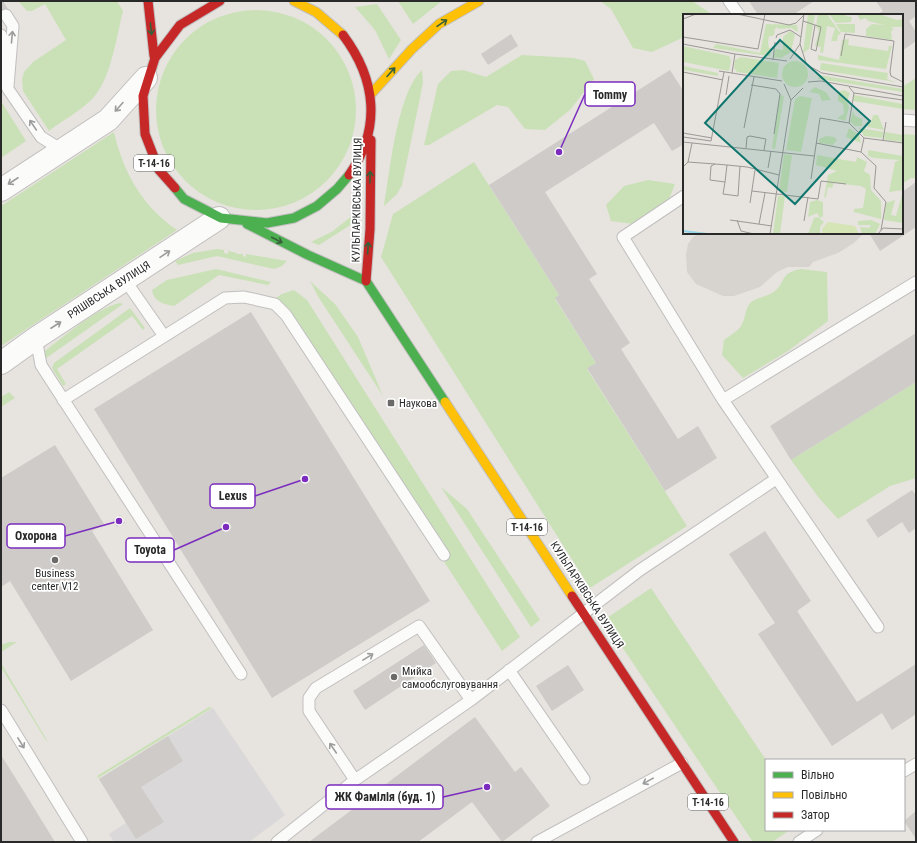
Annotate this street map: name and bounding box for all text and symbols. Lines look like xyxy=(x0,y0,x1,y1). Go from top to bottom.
inset map xyxy=(683,14,903,234)
one-way arrow xyxy=(436,19,447,27)
one-way arrow xyxy=(147,22,155,35)
one-way arrow xyxy=(9,31,16,44)
one-way arrow xyxy=(387,67,396,77)
callout: Tommy xyxy=(585,82,635,106)
text: Tommy xyxy=(593,88,628,102)
one-way arrow xyxy=(115,102,124,112)
one-way arrow xyxy=(29,120,37,131)
street label: КУЛЬПАРКІВСЬКА ВУЛИЦЯ xyxy=(349,138,365,262)
road number: Т-14-16 xyxy=(134,155,174,171)
one-way arrow xyxy=(366,171,374,184)
one-way arrow xyxy=(8,177,19,186)
one-way arrow xyxy=(271,236,283,244)
one-way arrow xyxy=(365,242,372,255)
one-way arrow xyxy=(159,250,170,258)
street label: РЯШІВСЬКА ВУЛИЦЯ xyxy=(65,258,153,322)
one-way arrow xyxy=(50,321,61,329)
place label: Наукова xyxy=(399,397,437,410)
marker: Наукова xyxy=(386,398,396,408)
callout: Lexus xyxy=(210,484,255,508)
text: Lexus xyxy=(219,489,248,503)
road number: Т-14-16 xyxy=(507,519,547,535)
callout: Охорона xyxy=(7,524,65,548)
text: Охорона xyxy=(15,529,57,543)
callout: Toyota xyxy=(126,538,174,562)
street label: КУЛЬПАРКІВСЬКА ВУЛИЦЯ xyxy=(548,539,626,651)
text: Toyota xyxy=(134,543,166,557)
marker: Business center V12 xyxy=(50,555,60,565)
place label: Business center V12 xyxy=(32,567,78,593)
one-way arrow xyxy=(362,653,373,661)
place label: Мийка самообслуговування xyxy=(402,665,498,691)
marker: Мийка самообслуговування xyxy=(389,672,399,682)
one-way arrow xyxy=(18,737,26,749)
one-way arrow xyxy=(329,743,337,754)
legend xyxy=(765,759,905,831)
text: Вільно xyxy=(801,768,834,782)
one-way arrow xyxy=(642,778,654,786)
callout: ЖК Фамілія (буд. 1) xyxy=(326,785,443,809)
text: Повільно xyxy=(801,788,847,802)
text: ЖК Фамілія (буд. 1) xyxy=(334,790,436,804)
road number: Т-14-16 xyxy=(688,794,728,810)
text: Затор xyxy=(801,808,830,822)

